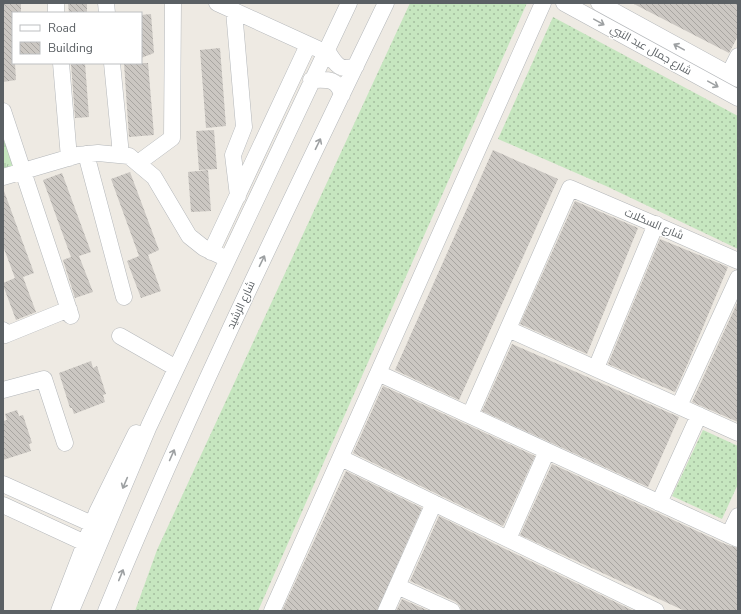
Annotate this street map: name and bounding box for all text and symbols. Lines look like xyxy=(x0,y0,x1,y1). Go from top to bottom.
legend xyxy=(12,12,142,64)
one-way arrow xyxy=(593,18,605,26)
text: Road xyxy=(48,20,76,36)
street label: شارع جمال عبد النبي xyxy=(607,21,694,79)
text: Building xyxy=(48,40,93,56)
one-way arrow xyxy=(673,42,685,50)
one-way arrow xyxy=(707,81,719,88)
one-way arrow xyxy=(315,138,322,150)
street label: شارع السكلات xyxy=(622,205,686,243)
one-way arrow xyxy=(259,256,266,268)
street label: شارع الرشيد xyxy=(223,278,259,332)
one-way arrow xyxy=(169,450,176,462)
one-way arrow xyxy=(121,476,129,488)
one-way arrow xyxy=(117,569,125,581)

